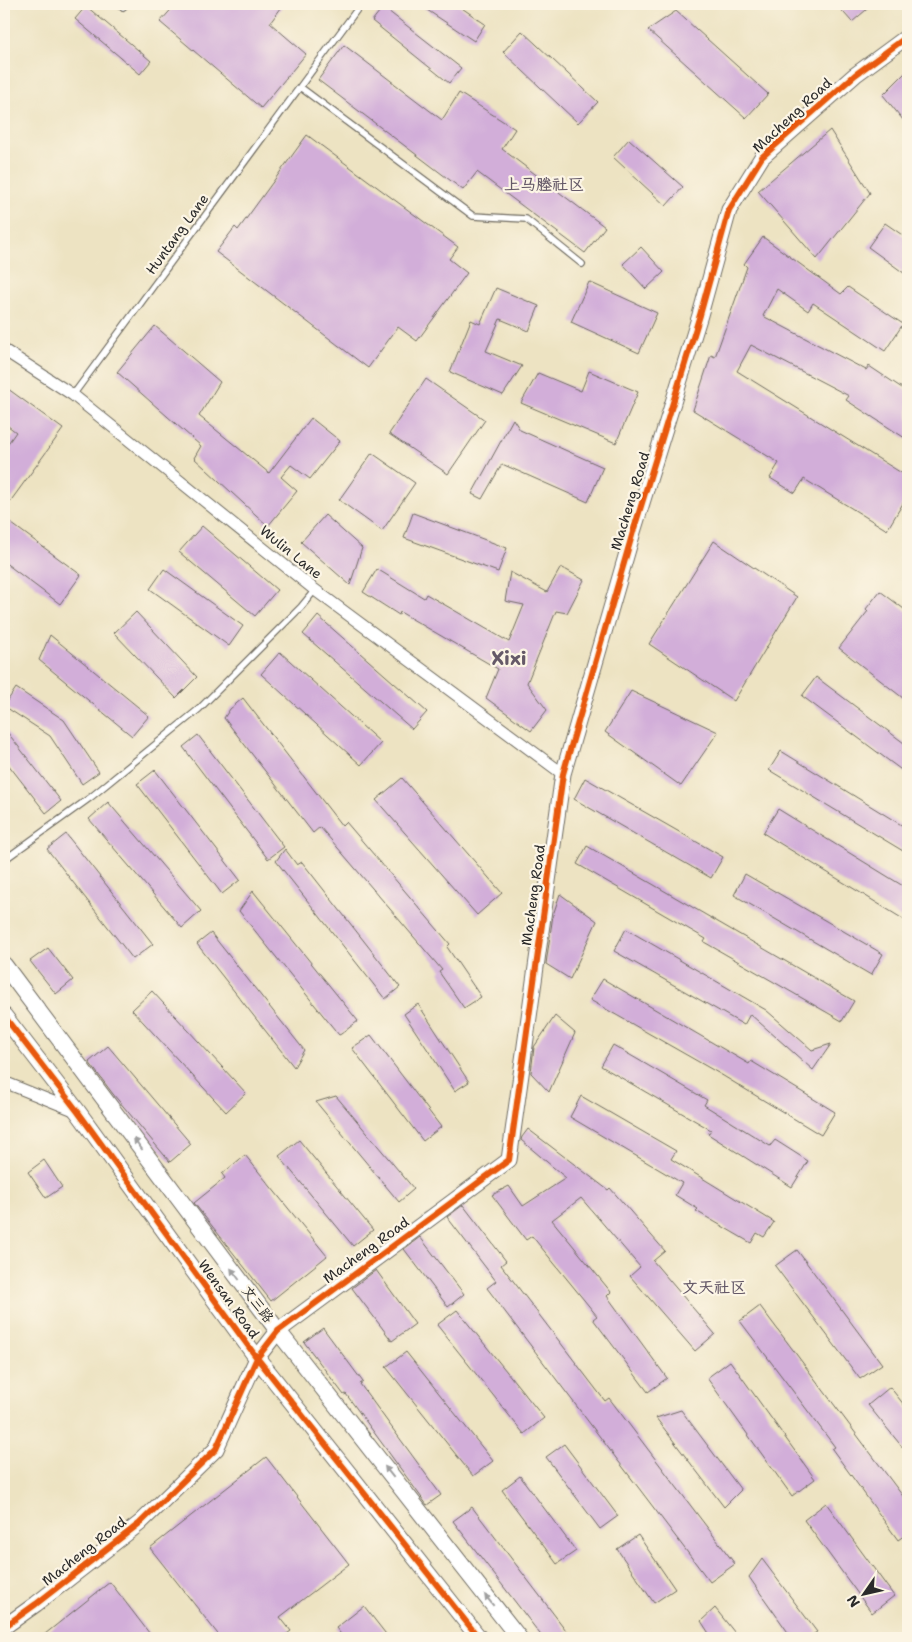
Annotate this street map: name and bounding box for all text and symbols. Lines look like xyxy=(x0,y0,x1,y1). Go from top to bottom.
street label: Macheng Road xyxy=(749,73,836,156)
district label: 上马塍社区 xyxy=(504,174,584,195)
street label: Huntang Lane xyxy=(142,190,212,278)
street label: Macheng Road xyxy=(606,449,654,552)
street label: Wulin Lane xyxy=(256,521,326,583)
district label: Xixi xyxy=(491,646,527,671)
street label: Macheng Road xyxy=(517,843,549,947)
one-way arrow xyxy=(133,1137,143,1151)
street label: Macheng Road xyxy=(319,1213,413,1287)
street label: Wensan Road xyxy=(194,1256,264,1342)
one-way arrow xyxy=(230,1268,241,1281)
district label: 文天社区 xyxy=(682,1277,746,1298)
street label: 文三路 xyxy=(238,1282,278,1326)
one-way arrow xyxy=(383,1466,394,1479)
street label: Macheng Road xyxy=(38,1512,130,1590)
north arrow xyxy=(840,1570,890,1620)
text: N xyxy=(843,1592,864,1611)
one-way arrow xyxy=(483,1594,494,1607)

